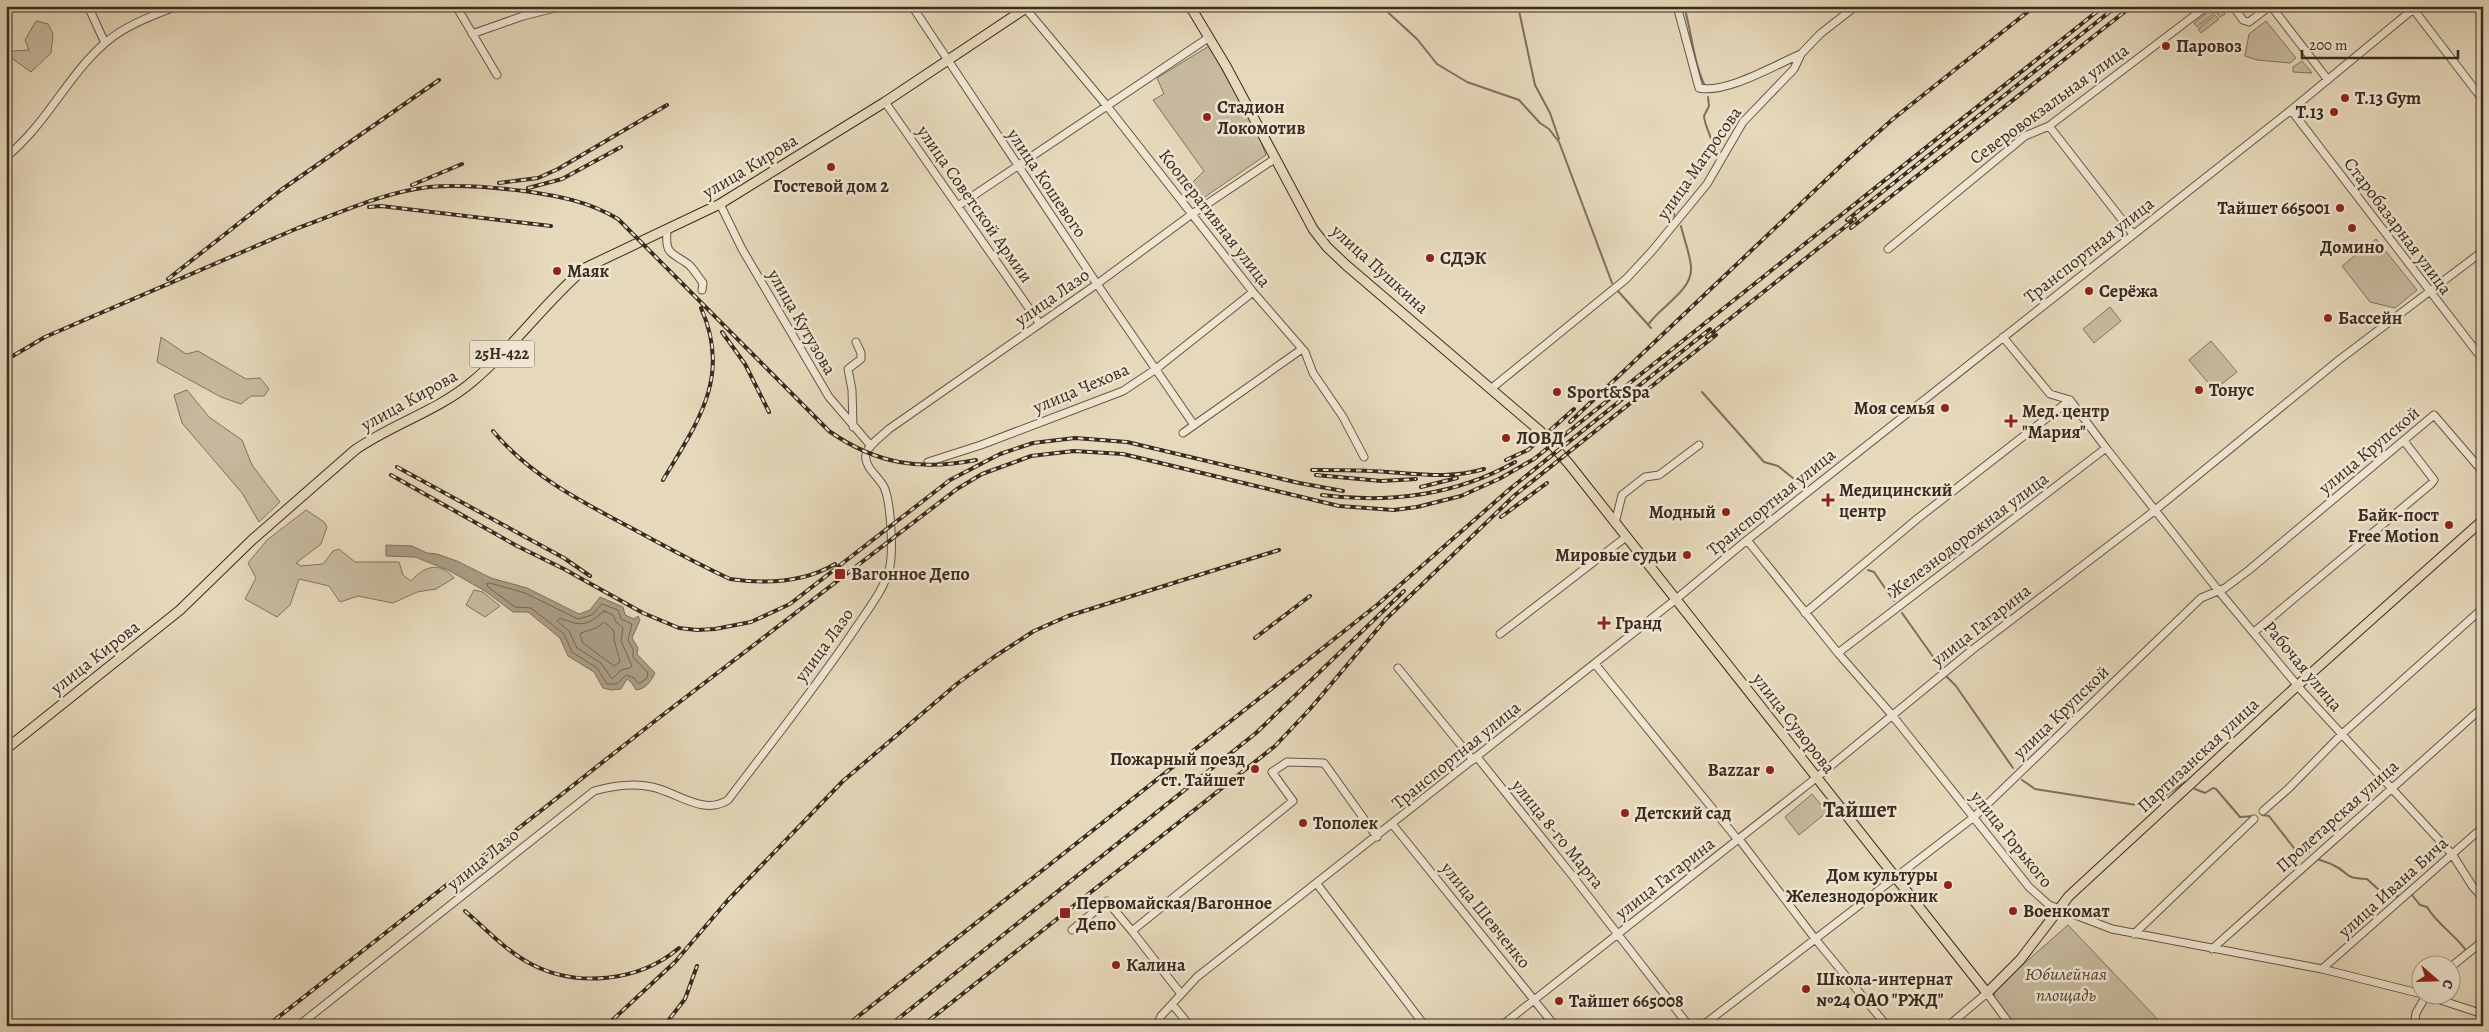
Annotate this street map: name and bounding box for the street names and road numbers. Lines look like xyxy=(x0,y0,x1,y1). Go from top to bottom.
street label: Северовокзальная улица xyxy=(1965,38,2134,170)
street label: улица Матросова xyxy=(1650,101,1747,225)
street label: улица Советской Армии xyxy=(911,120,1038,287)
street label: улица Кошевого xyxy=(1001,123,1092,242)
street label: улица Кирова xyxy=(697,128,803,204)
street label: Кооперативная улица xyxy=(1153,144,1277,293)
street label: Старобазарная улица xyxy=(2338,152,2458,300)
street label: Транспортная улица xyxy=(2019,191,2160,308)
street label: улица Пушкина xyxy=(1325,218,1434,320)
street label: улица Лазо xyxy=(1009,263,1094,332)
street label: улица Кутузова xyxy=(761,264,842,380)
road number: 25Н-422 xyxy=(470,340,534,368)
street label: улица Чехова xyxy=(1028,357,1133,419)
street label: улица Кирова xyxy=(356,363,462,437)
street label: улица Крупской xyxy=(2313,401,2424,500)
street label: Транспортная улица xyxy=(1702,442,1841,561)
street label: Железнодорожная улица xyxy=(1883,466,2054,603)
street label: улица Гагарина xyxy=(1925,578,2036,672)
street label: улица Лазо xyxy=(788,603,859,688)
street label: улица Кирова xyxy=(45,614,145,700)
street label: Рабочая улица xyxy=(2258,616,2348,717)
street label: улица Крупской xyxy=(2007,660,2114,765)
street label: улица Суворова xyxy=(1746,667,1841,779)
street label: Партизанская улица xyxy=(2132,692,2265,818)
street label: Транспортная улица xyxy=(1387,695,1526,814)
street label: Пролетарская улица xyxy=(2270,754,2404,878)
street label: улица 8-го Марта xyxy=(1506,773,1610,894)
street label: улица Горького xyxy=(1965,785,2059,893)
street label: улица Лазо xyxy=(441,823,524,896)
street label: улица Гагарина xyxy=(1609,831,1720,925)
street label: улица Ивана Бича xyxy=(2332,831,2454,944)
street label: улица Шевченко xyxy=(1435,856,1536,973)

